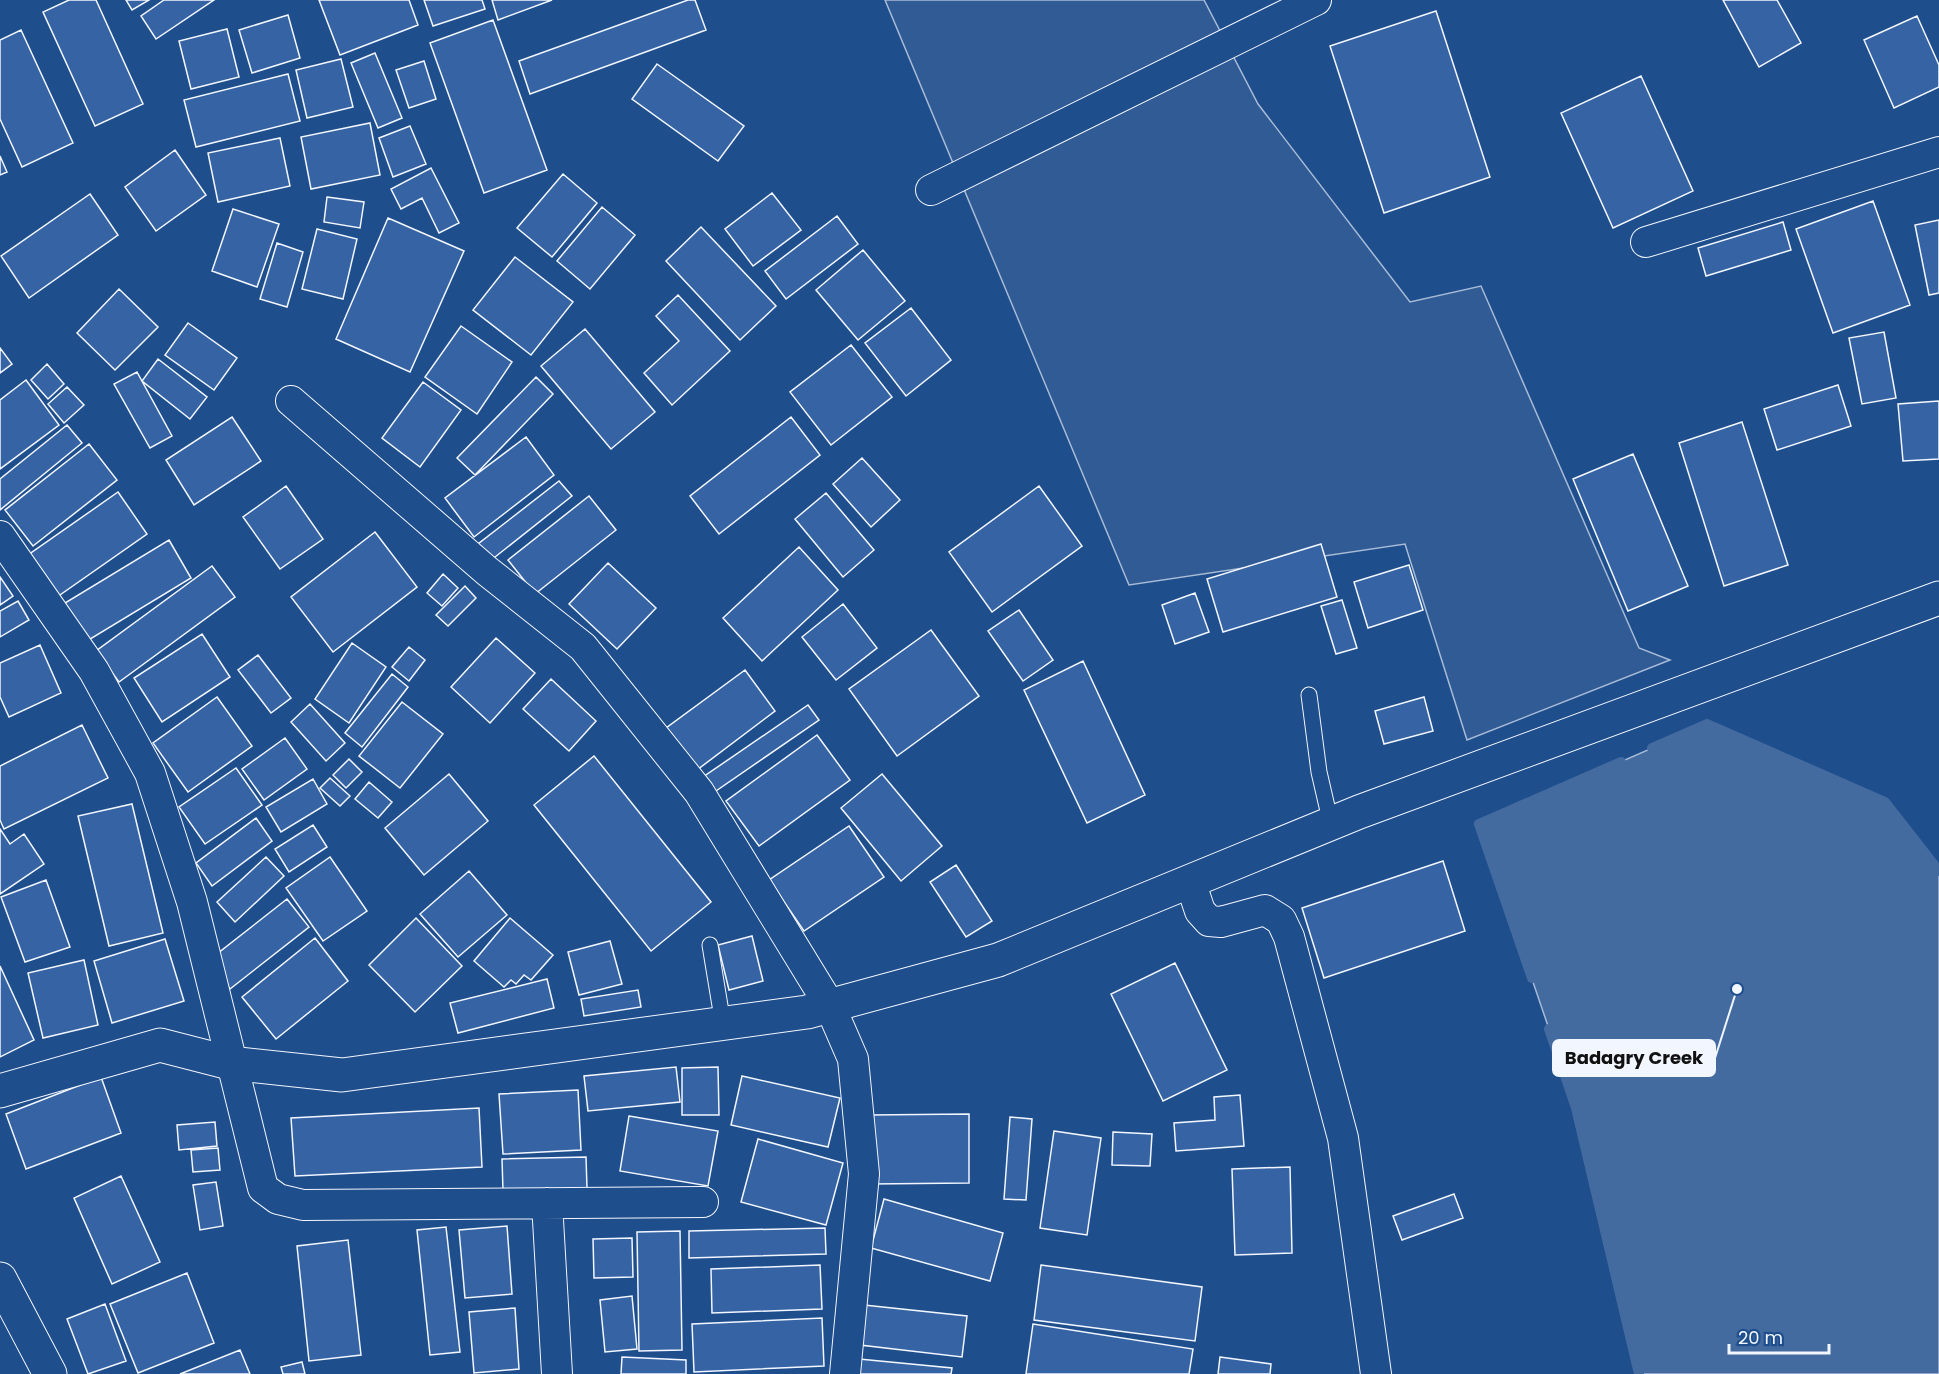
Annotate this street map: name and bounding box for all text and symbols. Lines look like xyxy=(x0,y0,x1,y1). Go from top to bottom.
callout: Badagry Creek xyxy=(1553,1040,1715,1076)
text: Badagry Creek xyxy=(1565,1045,1704,1070)
scale bar xyxy=(1729,1317,1830,1355)
text: 20 m xyxy=(1738,1325,1783,1350)

